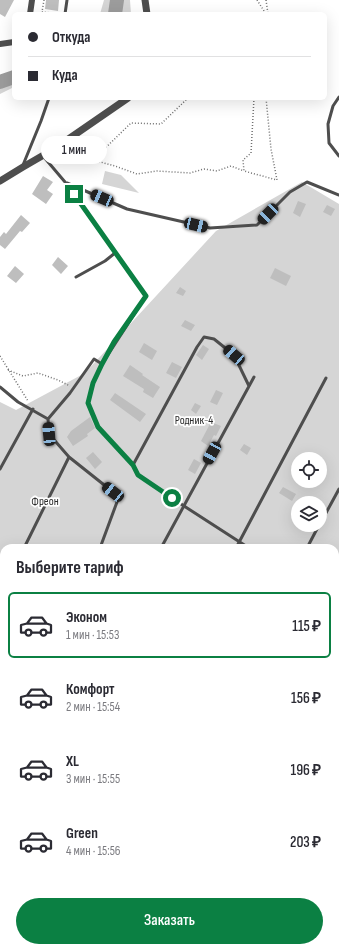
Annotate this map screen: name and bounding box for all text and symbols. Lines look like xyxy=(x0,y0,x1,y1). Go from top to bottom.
text: Откуда xyxy=(52,28,90,47)
text: Куда xyxy=(52,66,78,85)
callout: 1 мин xyxy=(41,136,107,164)
text: 1 мин xyxy=(62,142,86,158)
route end xyxy=(65,185,83,203)
car xyxy=(89,188,115,208)
car xyxy=(255,201,281,227)
car xyxy=(183,216,209,234)
car xyxy=(221,343,247,367)
park label: Родник-4 xyxy=(175,413,213,428)
car xyxy=(42,422,56,446)
car xyxy=(201,440,223,466)
map controls xyxy=(291,452,327,532)
button: locate xyxy=(291,452,327,488)
car xyxy=(100,480,126,504)
route start xyxy=(163,489,181,507)
park label: Фреон xyxy=(31,494,59,509)
button: layers xyxy=(291,496,327,532)
text: Выберите тариф xyxy=(16,557,124,578)
icon: car xyxy=(18,607,54,643)
text: Эконом xyxy=(66,608,107,627)
text: 115 ₽ xyxy=(292,617,321,636)
text: 1 мин · 15:53 xyxy=(66,627,119,643)
icon: car xyxy=(18,679,54,715)
text: Комфорт xyxy=(66,680,115,699)
text: 156 ₽ xyxy=(291,689,321,708)
text: 2 мин · 15:54 xyxy=(66,699,120,715)
icon: car xyxy=(18,751,54,787)
text: XL xyxy=(66,752,79,771)
text: 196 ₽ xyxy=(291,761,321,780)
text: 3 мин · 15:55 xyxy=(66,771,120,787)
icon: car xyxy=(18,823,54,859)
text: Green xyxy=(66,824,98,843)
text: 203 ₽ xyxy=(290,833,321,852)
text: 4 мин · 15:56 xyxy=(66,843,121,859)
button: Заказать xyxy=(16,898,323,944)

